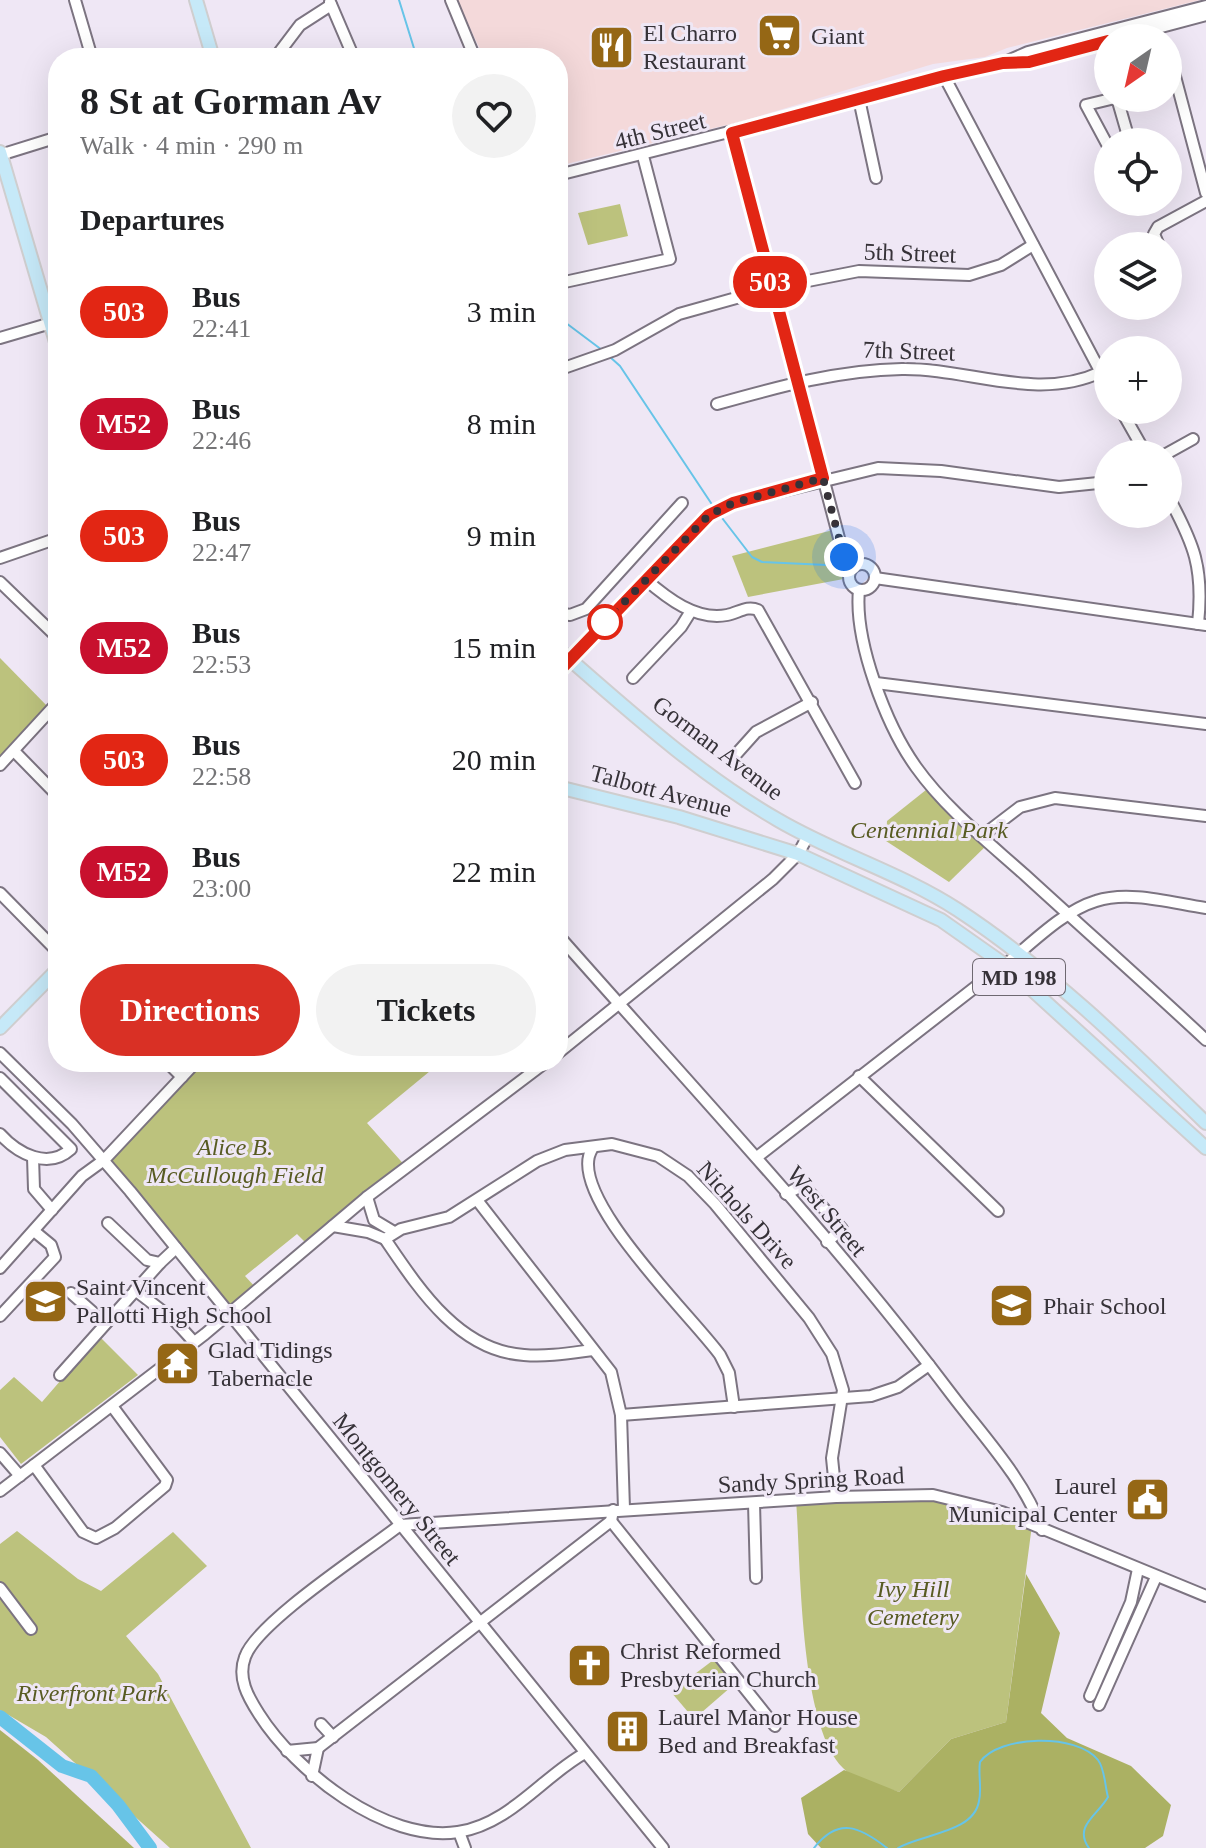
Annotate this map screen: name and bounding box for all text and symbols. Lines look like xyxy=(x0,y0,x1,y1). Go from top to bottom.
supermarket icon: Giant xyxy=(756,12,804,60)
place label: El Charro Restaurant xyxy=(643,20,746,74)
restaurant icon: El Charro Restaurant xyxy=(588,23,636,71)
place label: Giant xyxy=(811,23,865,49)
north arrow xyxy=(1094,24,1182,112)
map controls xyxy=(1094,24,1182,528)
button: heart xyxy=(452,74,536,158)
text: 8 St at Gorman Av xyxy=(80,80,381,122)
street label: 4th Street xyxy=(612,107,708,155)
button: locate xyxy=(1094,128,1182,216)
text: Walk · 4 min · 290 m xyxy=(80,131,303,160)
text: Departures xyxy=(80,203,224,236)
button: layers xyxy=(1094,232,1182,320)
street label: 5th Street xyxy=(863,238,957,268)
line badge: 503 xyxy=(724,256,816,308)
text: 503 xyxy=(749,266,791,297)
text: Bus xyxy=(192,280,240,313)
text: 3 min xyxy=(467,295,536,328)
text: 503 xyxy=(103,296,145,327)
text: 22:41 xyxy=(192,314,251,343)
street label: 7th Street xyxy=(862,336,956,366)
button: + xyxy=(1094,336,1182,424)
text: Bus xyxy=(192,392,240,425)
text: 8 min xyxy=(467,407,536,440)
text: M52 xyxy=(97,408,151,439)
text: 22:46 xyxy=(192,426,251,455)
button: − xyxy=(1094,440,1182,528)
text: Bus xyxy=(192,504,240,537)
text: 9 min xyxy=(467,519,536,552)
text: 503 xyxy=(103,520,145,551)
your location xyxy=(824,537,864,577)
text: 22:47 xyxy=(192,538,251,567)
unlabelled marker xyxy=(588,605,622,639)
text: Bus xyxy=(192,616,240,649)
text: 15 min xyxy=(452,631,536,664)
text: M52 xyxy=(97,632,151,663)
text: 22:53 xyxy=(192,650,251,679)
street label: Gorman Avenue xyxy=(648,691,788,805)
text: Bus xyxy=(192,728,240,761)
text: 20 min xyxy=(452,743,536,776)
text: 503 xyxy=(103,744,145,775)
street label: Talbott Avenue xyxy=(588,760,734,822)
text: 22:58 xyxy=(192,762,251,791)
park label: Centennial Park xyxy=(850,817,1008,843)
text: Bus xyxy=(192,840,240,873)
text: 22 min xyxy=(452,855,536,888)
text: M52 xyxy=(97,856,151,887)
text: 23:00 xyxy=(192,874,251,903)
road number: MD 198 xyxy=(973,959,1065,995)
button: Directions xyxy=(80,964,300,1056)
button: Tickets xyxy=(316,964,536,1056)
park label: Alice B. McCullough Field xyxy=(146,1134,324,1188)
street label: Nichols Drive xyxy=(692,1156,802,1274)
street label: West Street xyxy=(782,1161,872,1262)
place label: Saint Vincent Pallotti High School xyxy=(76,1274,272,1328)
school or university icon: Saint Vincent Pallotti High School xyxy=(21,1277,69,1325)
school or university icon: Phair School xyxy=(988,1282,1036,1330)
place label: Phair School xyxy=(1043,1293,1167,1319)
place label: Glad Tidings Tabernacle xyxy=(208,1337,333,1391)
temple icon: Glad Tidings Tabernacle xyxy=(153,1340,201,1388)
street label: Montgomery Street xyxy=(328,1408,466,1570)
street label: Sandy Spring Road xyxy=(717,1462,905,1498)
place label: Laurel Municipal Center xyxy=(948,1473,1117,1527)
public building icon: Laurel Municipal Center xyxy=(1124,1476,1172,1524)
park label: Ivy Hill Cemetery xyxy=(867,1576,959,1630)
place label: Christ Reformed Presbyterian Church xyxy=(620,1638,817,1692)
church icon: Christ Reformed Presbyterian Church xyxy=(565,1641,613,1689)
park label: Riverfront Park xyxy=(16,1680,168,1706)
place label: Laurel Manor House Bed and Breakfast xyxy=(658,1704,858,1758)
building icon: Laurel Manor House Bed and Breakfast xyxy=(603,1707,651,1755)

